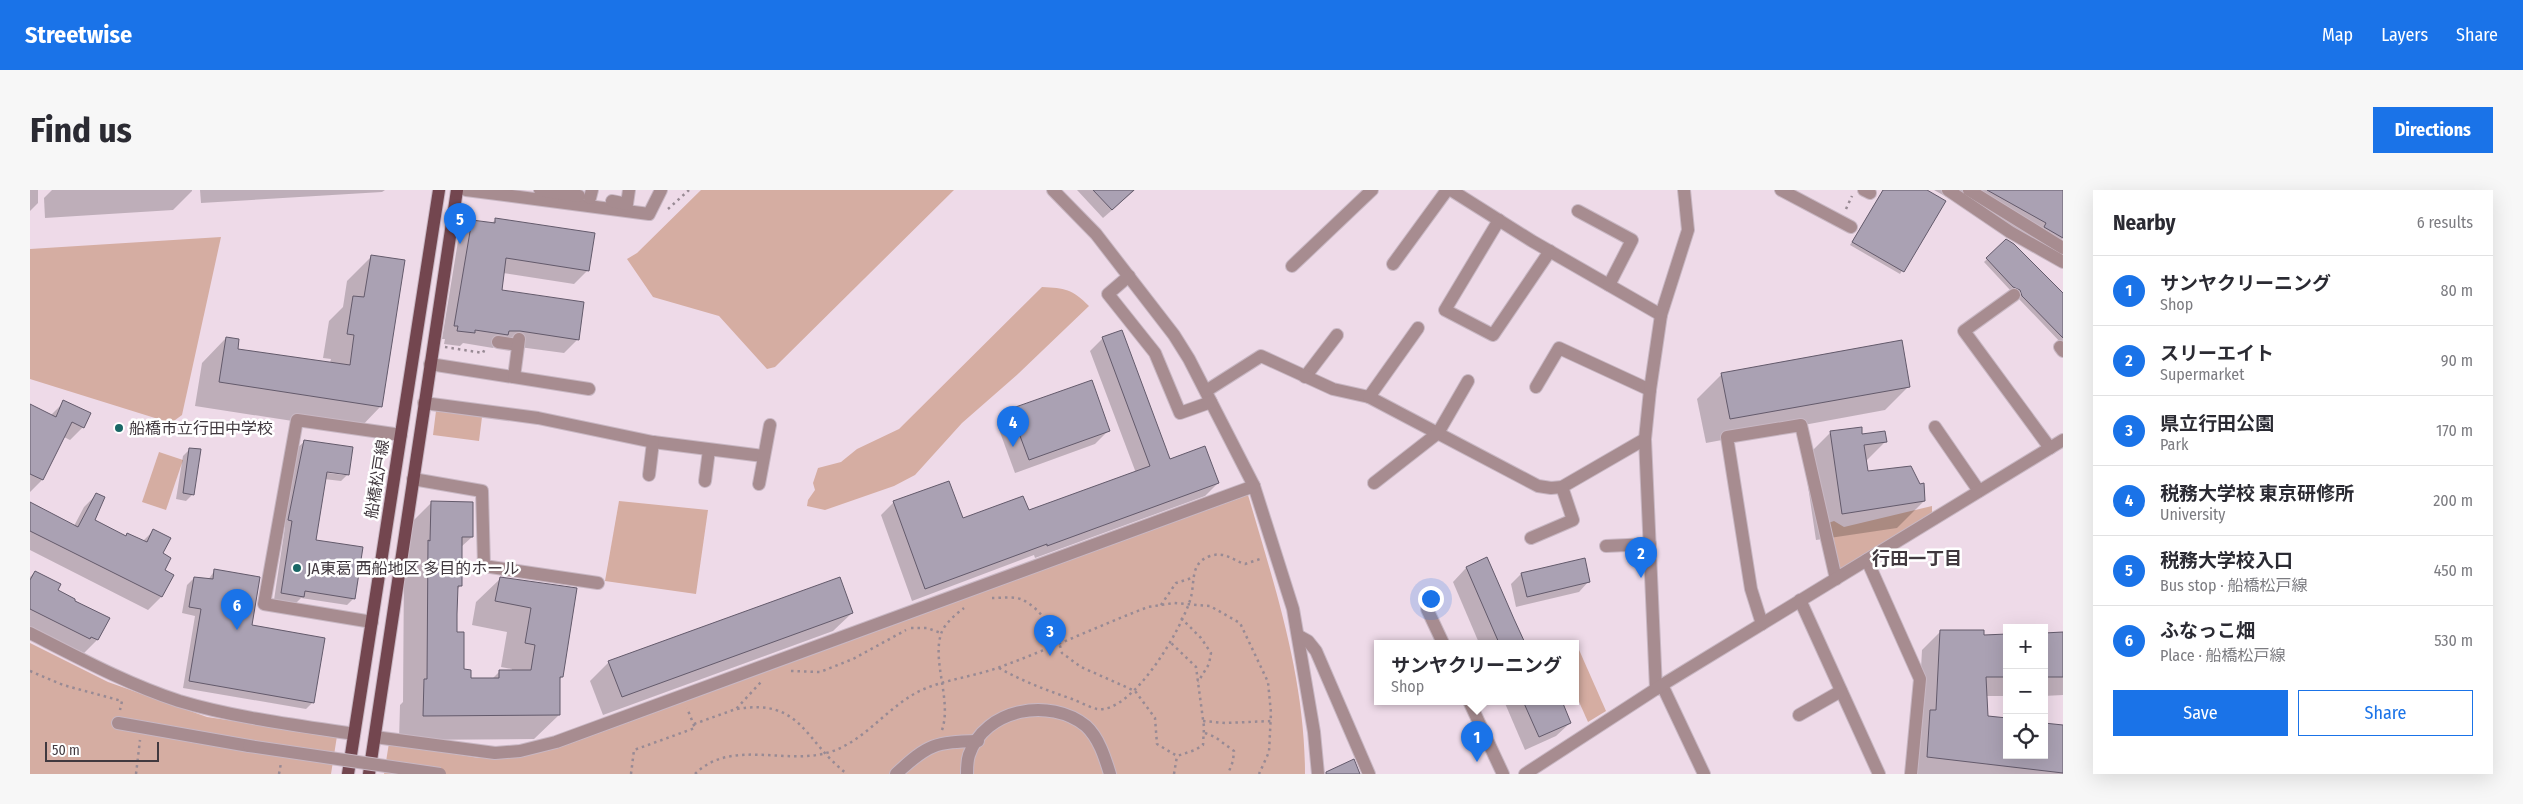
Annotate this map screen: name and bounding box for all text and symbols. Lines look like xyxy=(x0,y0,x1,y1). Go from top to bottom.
text: Streetwise xyxy=(25,21,132,49)
text: Map xyxy=(2322,24,2353,46)
text: Layers xyxy=(2381,24,2428,46)
text: Share xyxy=(2456,24,2498,46)
button: Directions xyxy=(2373,107,2493,153)
text: Find us xyxy=(30,109,132,151)
pin: 5 xyxy=(444,203,476,244)
text: Nearby xyxy=(2113,210,2175,236)
text: 6 results xyxy=(2417,213,2473,232)
text: サンヤクリーニング xyxy=(2160,272,2331,295)
text: 1 xyxy=(2126,281,2132,300)
text: 80 m xyxy=(2441,281,2473,300)
text: Shop xyxy=(2160,295,2193,314)
text: スリーエイト xyxy=(2160,342,2274,365)
text: 2 xyxy=(2125,351,2133,370)
text: 90 m xyxy=(2441,351,2473,370)
text: Supermarket xyxy=(2160,365,2244,384)
pin: 4 xyxy=(997,406,1029,447)
text: 県立行田公園 xyxy=(2160,412,2274,435)
place label: 船橋市立行田中学校 xyxy=(129,419,273,438)
text: 3 xyxy=(2125,421,2133,440)
text: 170 m xyxy=(2436,421,2473,440)
marker: 船橋市立行田中学校 xyxy=(113,422,125,434)
text: Park xyxy=(2160,435,2188,454)
street label: 船橋松戸線 xyxy=(361,438,393,520)
text: 税務大学校 東京研修所 xyxy=(2160,482,2354,505)
text: 4 xyxy=(2125,491,2133,510)
text: 200 m xyxy=(2433,491,2473,510)
text: University xyxy=(2160,505,2225,524)
pin: 2 xyxy=(1625,537,1657,578)
district label: 行田一丁目 xyxy=(1872,548,1962,570)
text: 税務大学校入口 xyxy=(2160,549,2293,572)
place label: JA東葛 西船地区 多目的ホール xyxy=(307,559,519,578)
text: 5 xyxy=(2125,561,2133,580)
text: 450 m xyxy=(2434,561,2473,580)
marker: JA東葛 西船地区 多目的ホール xyxy=(291,562,303,574)
text: Bus stop · 船橋松戸線 xyxy=(2160,576,2307,595)
your location xyxy=(1418,586,1444,612)
pin: 6 xyxy=(221,589,253,630)
pin: 3 xyxy=(1034,615,1066,656)
text: ふなっこ畑 xyxy=(2160,619,2255,642)
map controls xyxy=(2003,624,2048,759)
button: + xyxy=(2003,624,2048,669)
text: 6 xyxy=(2125,631,2133,650)
text: 530 m xyxy=(2434,631,2473,650)
popup xyxy=(1374,640,1579,705)
text: Place · 船橋松戸線 xyxy=(2160,646,2286,665)
text: サンヤクリーニング xyxy=(1391,654,1562,677)
button: − xyxy=(2003,669,2048,714)
text: Shop xyxy=(1391,677,1424,696)
button: Save xyxy=(2113,690,2288,736)
button: Share xyxy=(2298,690,2473,736)
button: locate xyxy=(2003,714,2048,759)
pin: 1 xyxy=(1461,721,1493,762)
scale bar xyxy=(45,739,159,762)
text: 50 m xyxy=(52,742,80,759)

